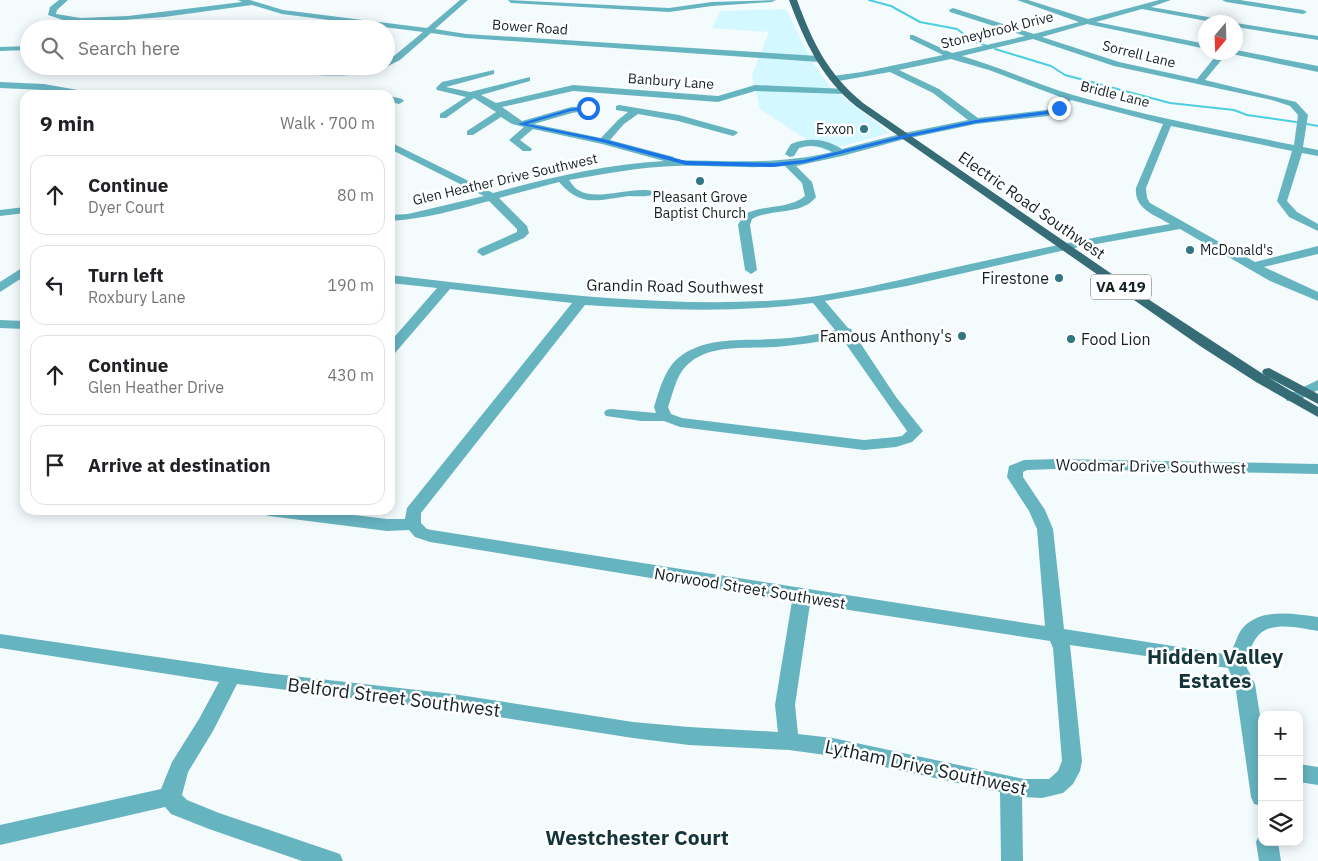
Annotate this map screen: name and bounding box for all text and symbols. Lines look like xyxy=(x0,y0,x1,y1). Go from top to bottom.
street label: Stoneybrook Drive xyxy=(939,7,1055,53)
street label: Bower Road xyxy=(492,15,568,39)
north arrow xyxy=(1198,15,1243,60)
search box xyxy=(20,20,395,75)
icon: search xyxy=(38,34,66,62)
text: Search here xyxy=(78,36,180,60)
street label: Sorrell Lane xyxy=(1101,36,1178,72)
street label: Banbury Lane xyxy=(627,69,715,93)
street label: Bridle Lane xyxy=(1078,77,1152,111)
route start xyxy=(577,97,600,120)
route end xyxy=(1048,97,1071,120)
text: 9 min xyxy=(40,109,95,137)
text: Walk · 700 m xyxy=(280,113,375,133)
place label: Exxon xyxy=(816,120,854,138)
marker: Exxon xyxy=(858,123,870,135)
street label: Electric Road Southwest xyxy=(955,147,1109,263)
street label: Glen Heather Drive Southwest xyxy=(411,149,599,209)
text: Continue xyxy=(88,173,168,197)
marker: Pleasant Grove Baptist Church xyxy=(694,175,706,187)
icon: ahead xyxy=(41,181,69,209)
text: 80 m xyxy=(337,185,374,205)
place label: Pleasant Grove Baptist Church xyxy=(653,188,748,222)
text: Dyer Court xyxy=(88,197,165,217)
place label: McDonald's xyxy=(1200,241,1273,259)
marker: McDonald's xyxy=(1184,244,1196,256)
text: Turn left xyxy=(88,263,164,287)
place label: Firestone xyxy=(981,268,1049,288)
icon: left xyxy=(41,271,69,299)
marker: Firestone xyxy=(1053,272,1065,284)
street label: Grandin Road Southwest xyxy=(586,274,764,298)
road number: VA 419 xyxy=(1091,274,1151,300)
text: 190 m xyxy=(327,275,374,295)
text: Roxbury Lane xyxy=(88,287,185,307)
place label: Famous Anthony's xyxy=(820,326,952,346)
place label: Food Lion xyxy=(1081,329,1151,349)
marker: Famous Anthony's xyxy=(956,330,968,342)
marker: Food Lion xyxy=(1065,333,1077,345)
text: Continue xyxy=(88,353,168,377)
icon: ahead xyxy=(41,361,69,389)
text: 430 m xyxy=(327,365,374,385)
text: Glen Heather Drive xyxy=(88,377,224,397)
icon: arrive xyxy=(41,451,69,479)
text: Arrive at destination xyxy=(88,453,271,477)
street label: Woodmar Drive Southwest xyxy=(1056,454,1246,478)
street label: Norwood Street Southwest xyxy=(653,563,847,613)
district label: Hidden Valley Estates xyxy=(1147,642,1284,694)
street label: Belford Street Southwest xyxy=(286,672,502,722)
map controls xyxy=(1258,711,1303,846)
button: + xyxy=(1258,711,1303,756)
street label: Lytham Drive Southwest xyxy=(823,734,1029,800)
button: − xyxy=(1258,756,1303,801)
button: layers xyxy=(1258,801,1303,846)
district label: Westchester Court xyxy=(545,823,729,851)

